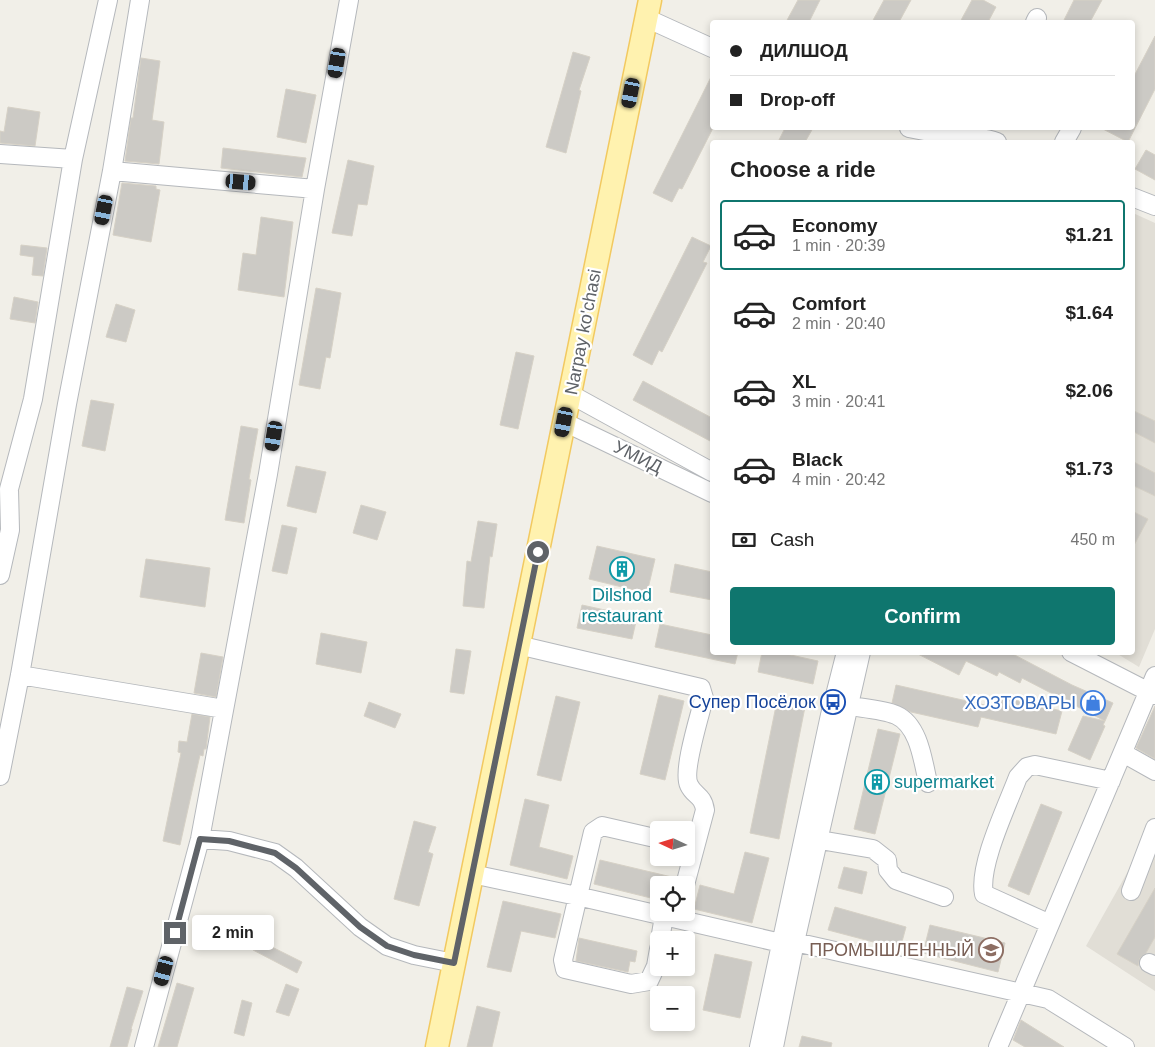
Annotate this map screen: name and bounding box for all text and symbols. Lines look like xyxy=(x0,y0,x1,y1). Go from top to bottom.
text: ДИЛШОД xyxy=(760,40,848,61)
car xyxy=(327,47,346,79)
car xyxy=(620,77,641,109)
text: Drop-off xyxy=(760,89,835,110)
text: Choose a ride xyxy=(730,157,875,182)
car xyxy=(225,173,256,191)
car xyxy=(93,194,114,226)
icon: car xyxy=(732,213,777,258)
text: Economy xyxy=(792,215,878,236)
text: $1.21 xyxy=(1065,224,1113,245)
text: 1 min · 20:39 xyxy=(792,237,885,254)
street label: Narpay ko'chasi xyxy=(561,268,605,396)
icon: car xyxy=(732,291,777,336)
text: Comfort xyxy=(792,293,866,314)
text: $1.64 xyxy=(1065,302,1113,323)
text: 2 min · 20:40 xyxy=(792,315,885,332)
icon: car xyxy=(732,369,777,414)
text: XL xyxy=(792,371,816,392)
text: $2.06 xyxy=(1065,380,1113,401)
text: 3 min · 20:41 xyxy=(792,393,885,410)
car xyxy=(553,406,574,438)
car xyxy=(264,420,283,452)
street label: УМИД xyxy=(610,437,666,477)
icon: car xyxy=(732,447,777,492)
text: Black xyxy=(792,449,843,470)
text: $1.73 xyxy=(1065,458,1113,479)
text: 4 min · 20:42 xyxy=(792,471,885,488)
icon: cash xyxy=(730,526,758,554)
text: Cash xyxy=(770,529,814,550)
text: 450 m xyxy=(1071,531,1115,548)
route start xyxy=(527,541,549,563)
building icon: Dilshod restaurant xyxy=(609,556,635,582)
place label: Dilshod restaurant xyxy=(581,585,663,626)
button: Confirm xyxy=(730,587,1115,645)
bus stop icon: Супер Посёлок xyxy=(820,689,846,715)
shop icon: ХОЗТОВАРЫ xyxy=(1080,690,1106,716)
place label: Супер Посёлок xyxy=(689,692,816,712)
place label: ХОЗТОВАРЫ xyxy=(965,693,1076,713)
building icon: supermarket xyxy=(864,769,890,795)
place label: supermarket xyxy=(894,772,994,792)
north arrow xyxy=(650,821,695,866)
map controls xyxy=(650,821,695,1031)
button: locate xyxy=(650,876,695,921)
callout: 2 min xyxy=(192,916,275,950)
route end xyxy=(164,922,186,944)
text: 2 min xyxy=(212,924,254,941)
button: + xyxy=(650,931,695,976)
school or university icon: ПРОМЫШЛЕННЫЙ xyxy=(978,937,1004,963)
place label: ПРОМЫШЛЕННЫЙ xyxy=(809,939,974,960)
car xyxy=(152,955,175,987)
button: − xyxy=(650,986,695,1031)

